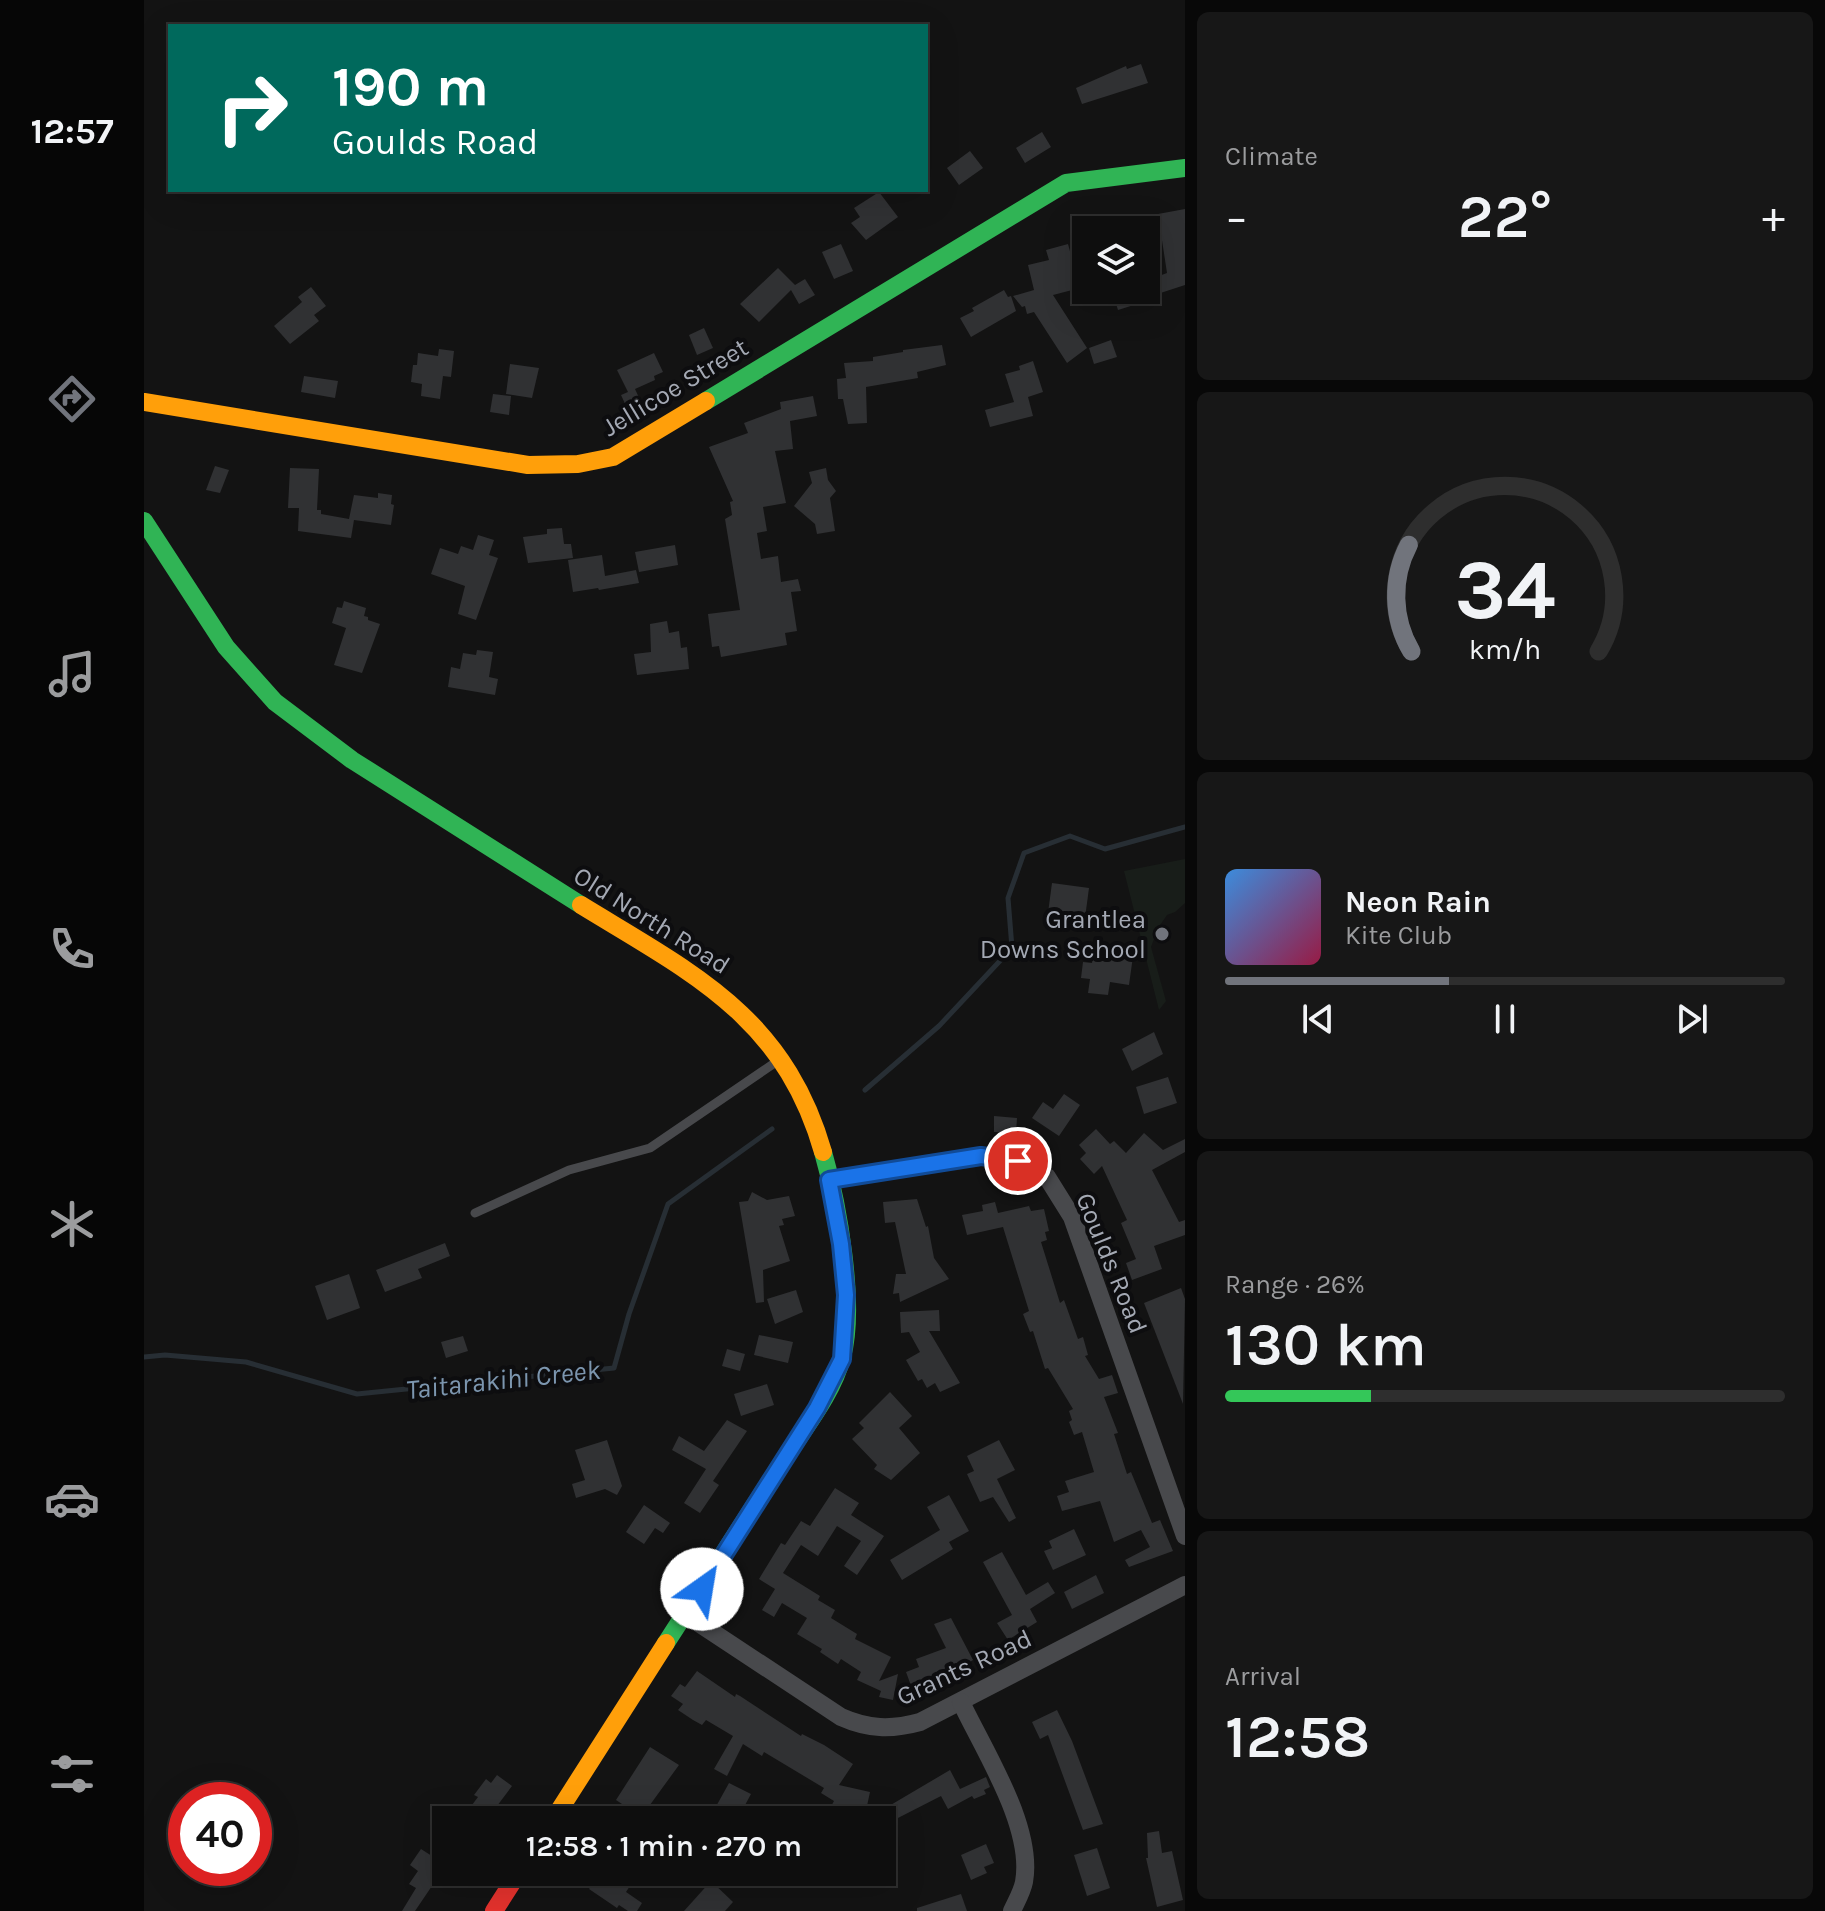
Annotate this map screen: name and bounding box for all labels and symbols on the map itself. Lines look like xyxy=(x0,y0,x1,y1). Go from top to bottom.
street label: Jellicoe Street xyxy=(597,332,754,443)
street label: Old North Road xyxy=(568,860,736,981)
place label: Grantlea Downs School xyxy=(980,904,1146,965)
marker: Grantlea Downs School xyxy=(1153,925,1171,943)
pin xyxy=(984,1127,1052,1195)
street label: Goulds Road xyxy=(1069,1188,1154,1338)
water label: Taitarakihi Creek xyxy=(404,1353,603,1406)
position arrow xyxy=(660,1547,744,1631)
street label: Grants Road xyxy=(892,1623,1037,1712)
speed limit sign: 40 xyxy=(168,1782,272,1886)

